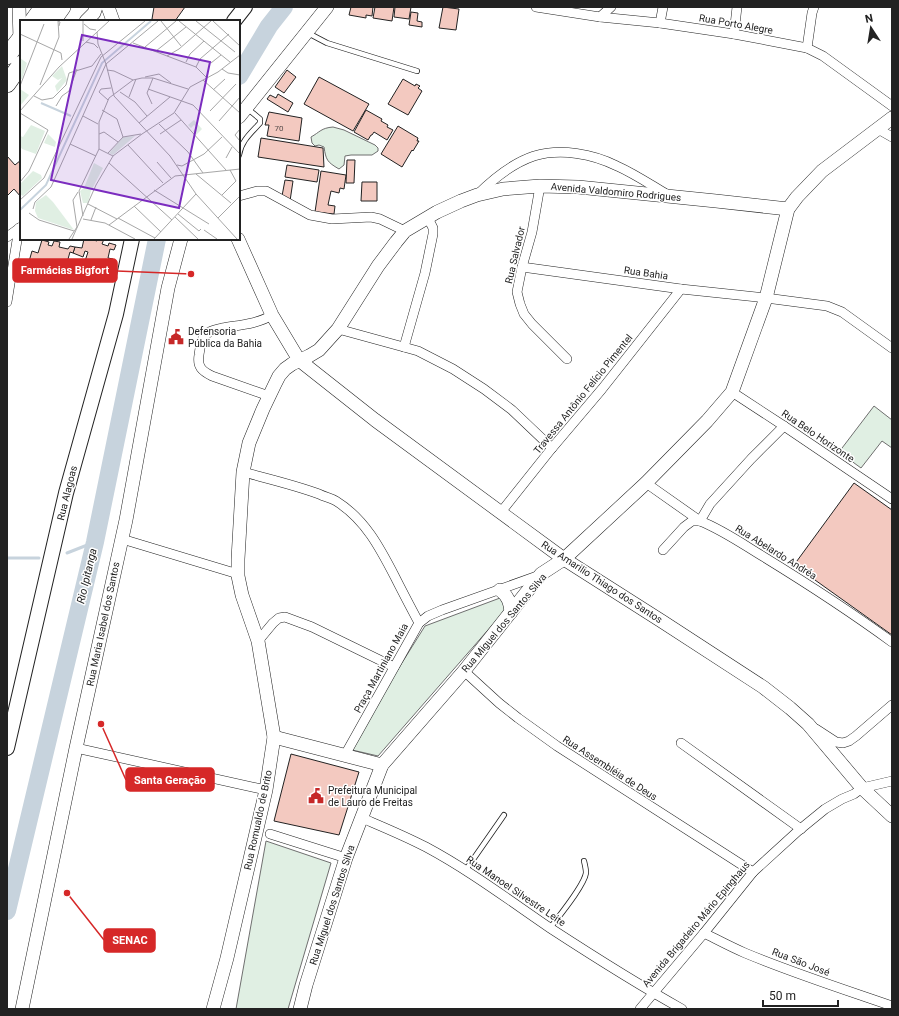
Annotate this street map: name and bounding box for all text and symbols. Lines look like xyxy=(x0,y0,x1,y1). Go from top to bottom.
north arrow xyxy=(851,8,891,48)
text: N xyxy=(864,11,874,26)
street label: Rua Porto Alegre xyxy=(698,12,774,36)
inset map xyxy=(20,20,240,240)
house number: 70 xyxy=(275,124,284,133)
street label: Avenida Valdomiro Rodrigues xyxy=(550,181,682,203)
street label: Rua Salvador xyxy=(503,225,527,285)
callout: Farmácias Bigfort xyxy=(13,259,117,282)
text: Farmácias Bigfort xyxy=(21,264,110,277)
street label: Rua Bahia xyxy=(623,264,669,282)
place label: Defensoria Pública da Bahia xyxy=(188,326,262,349)
public building icon: Defensoria Pública da Bahia xyxy=(167,328,185,346)
street label: Travessa Antônio Felício Pimentel xyxy=(531,332,635,456)
street label: Rua Belo Horizonte xyxy=(780,408,856,464)
street label: Rua Alagoas xyxy=(55,465,79,521)
street label: Rua Abelardo Andréa xyxy=(733,522,819,582)
street label: Rua Amarilio Thiago dos Santos xyxy=(539,539,665,625)
water label: Rio Ipitanga xyxy=(74,547,100,605)
street label: Rua Maria Isabel dos Santos xyxy=(84,561,122,687)
street label: Rua Miguel dos Santos Silva xyxy=(459,571,549,675)
street label: Praça Martiniano Maia xyxy=(352,621,410,715)
street label: Rua Assembléia de Deus xyxy=(561,733,659,803)
callout: Santa Geração xyxy=(126,768,214,791)
street label: Rua Romualdo de Brito xyxy=(242,769,274,871)
text: Santa Geração xyxy=(134,774,206,787)
place label: Prefeitura Municipal de Lauro de Freitas xyxy=(328,785,417,808)
public building icon: Prefeitura Municipal de Lauro de Freitas xyxy=(307,787,325,805)
street label: Rua Miguel dos Santos Silva xyxy=(307,844,357,966)
street label: Rua Manoel Silvestre Leite xyxy=(464,854,568,928)
street label: Avenida Brigadeiro Mário Epinghaus xyxy=(640,859,752,989)
callout: SENAC xyxy=(104,929,155,952)
text: SENAC xyxy=(112,934,148,947)
street label: Rua São José xyxy=(771,946,831,978)
scale bar xyxy=(763,982,838,1008)
text: 50 m xyxy=(769,989,796,1003)

